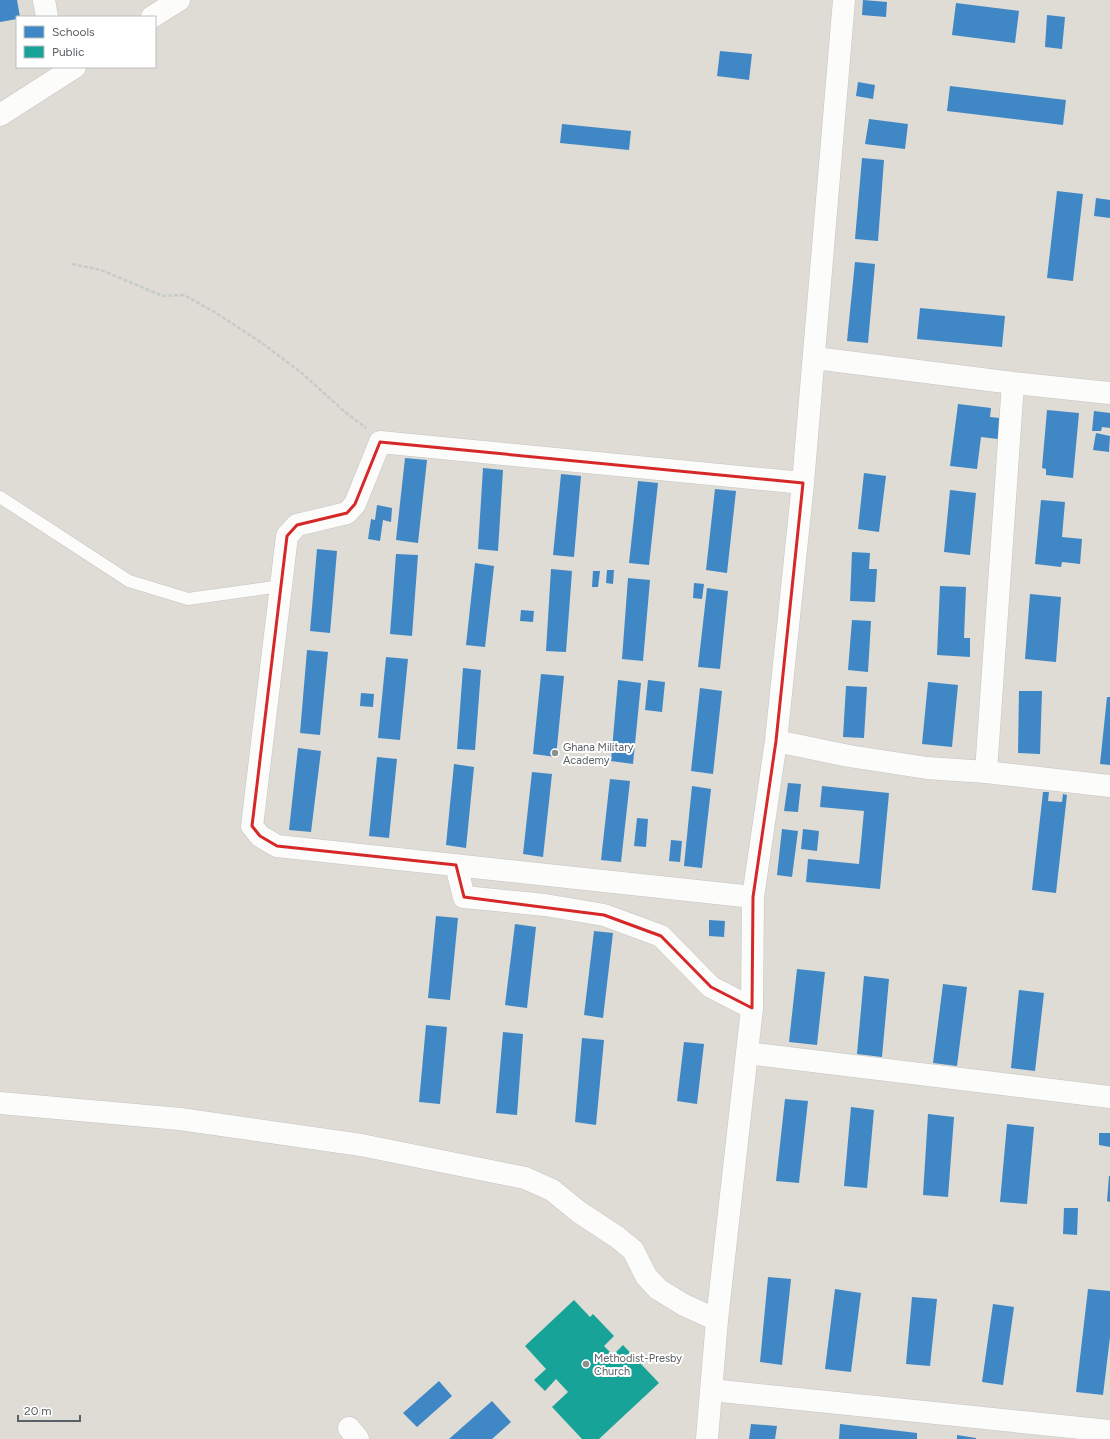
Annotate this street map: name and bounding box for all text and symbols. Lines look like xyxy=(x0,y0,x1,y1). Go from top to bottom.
legend xyxy=(16,16,156,68)
text: Schools xyxy=(52,25,95,39)
text: Public xyxy=(52,45,85,59)
place label: Ghana Military Academy xyxy=(563,741,634,767)
marker: Ghana Military Academy xyxy=(550,748,560,758)
place label: Methodist-Presby Church xyxy=(594,1352,682,1378)
marker: Methodist-Presby Church xyxy=(581,1359,591,1369)
scale bar xyxy=(18,1397,80,1423)
text: 20 m xyxy=(24,1404,52,1418)

